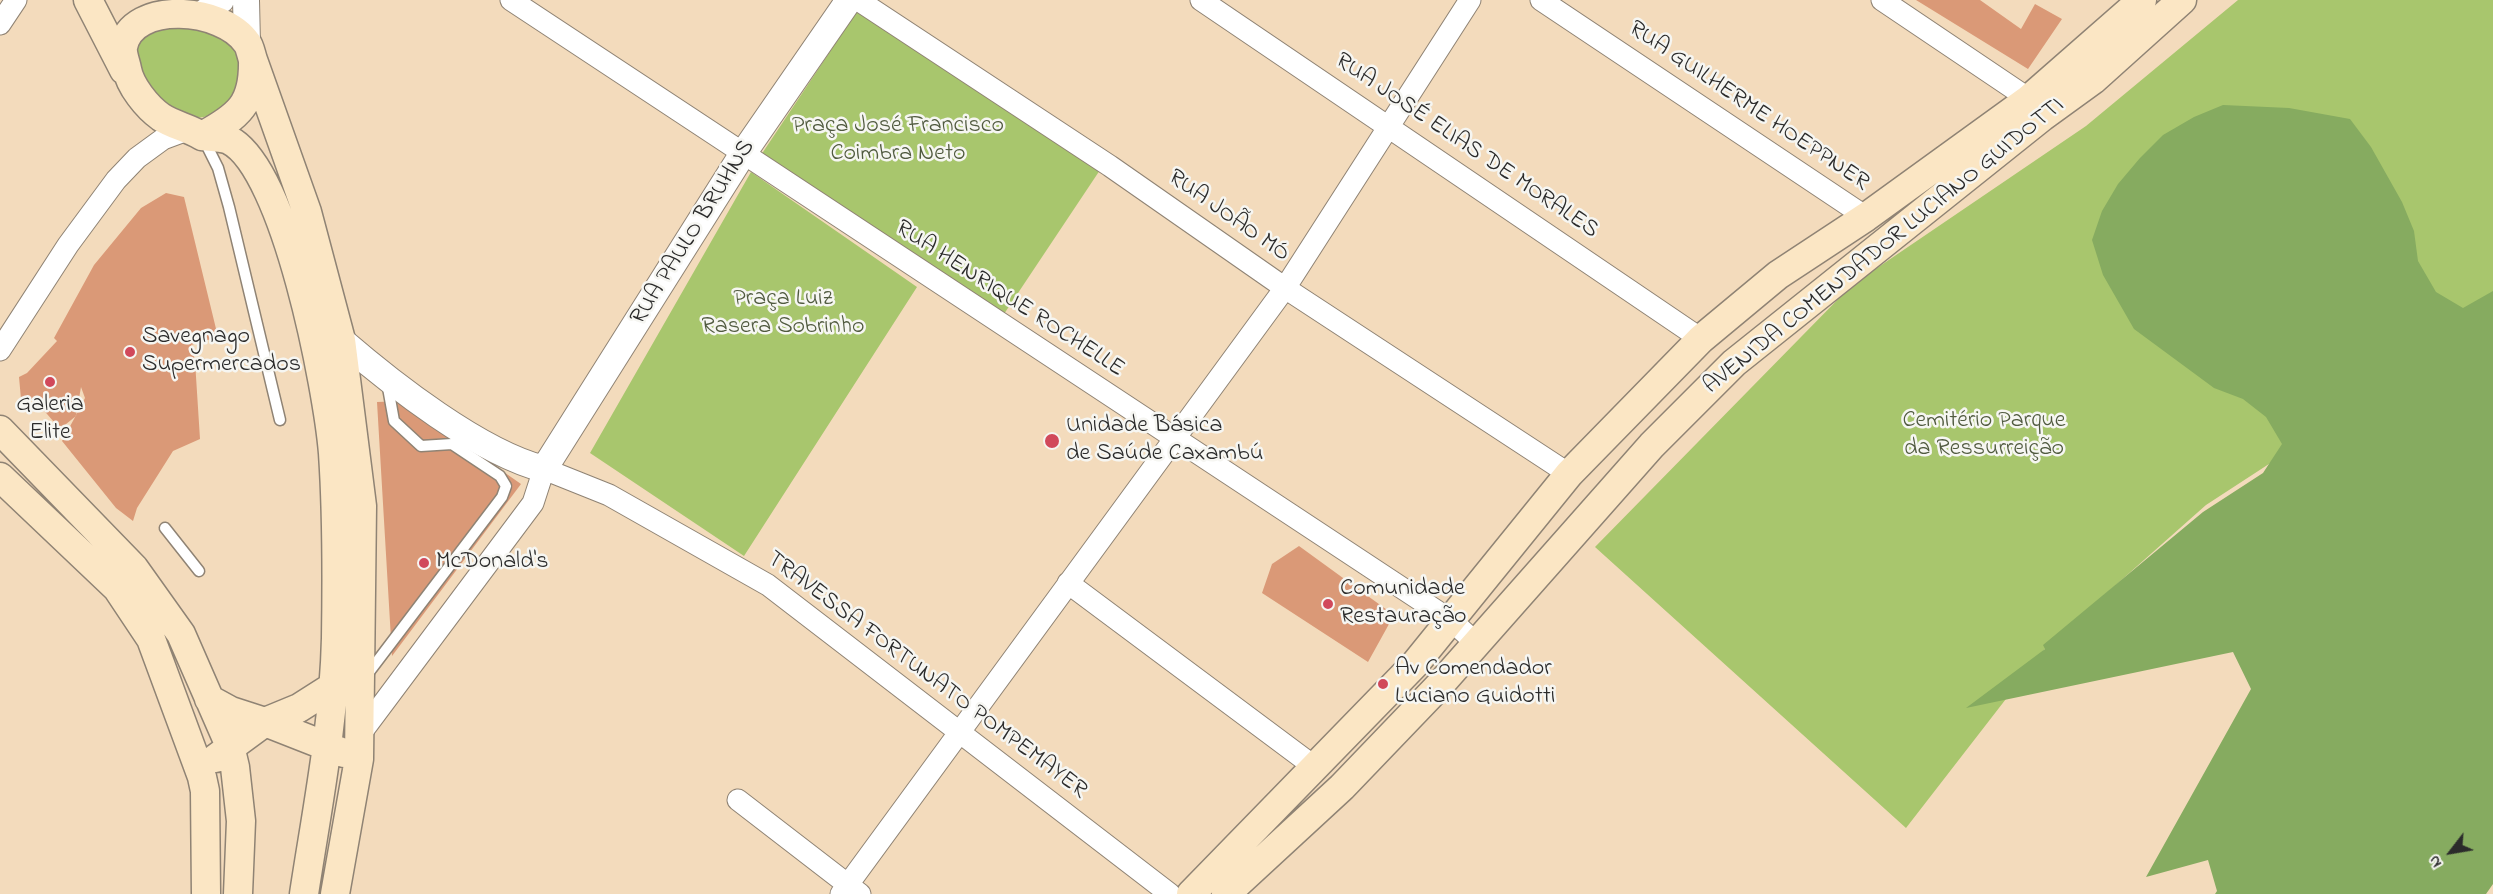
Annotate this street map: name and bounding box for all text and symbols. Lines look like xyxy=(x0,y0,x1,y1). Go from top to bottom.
street label: RUA GUILHERME HOEPPNER xyxy=(1622,16,1874,198)
street label: RUA JOSÉ ELIAS DE MORALES xyxy=(1329,48,1603,246)
street label: AVENIDA COMENDADOR LUCIANO GUIDOTTI xyxy=(1699,92,2071,402)
park label: Praça José Francisco Coimbra Neto xyxy=(792,113,1004,169)
street label: RUA PAULO BRUHNS xyxy=(626,135,762,331)
street label: RUA JOÃO MÓ xyxy=(1161,164,1295,270)
street label: RUA HENRIQUE ROCHELLE xyxy=(889,215,1129,385)
park label: Praça Luiz Rasera Sobrinho xyxy=(702,286,864,342)
place label: Savegnago Supermercados xyxy=(142,324,301,380)
marker: Savegnago Supermercados xyxy=(123,345,137,359)
marker: Galeria Elite xyxy=(43,375,57,389)
place label: Galeria Elite xyxy=(16,392,84,448)
park label: Cemitério Parque da Ressurreição xyxy=(1902,408,2066,464)
place label: Unidade Básica de Saúde Caxambú xyxy=(1066,413,1263,469)
marker: Unidade Básica de Saúde Caxambú xyxy=(1043,432,1061,450)
street label: TRAVESSA FORTUNATO POMPEMAYER xyxy=(760,546,1092,806)
place label: McDonald's xyxy=(436,549,548,577)
marker: McDonald's xyxy=(417,556,431,570)
place label: Comunidade Restauração xyxy=(1340,576,1467,632)
marker: Comunidade Restauração xyxy=(1321,597,1335,611)
place label: Av Comendador Luciano Guidotti xyxy=(1395,656,1555,712)
marker: Av Comendador Luciano Guidotti xyxy=(1376,677,1390,691)
north arrow xyxy=(2421,822,2481,882)
text: N xyxy=(2423,850,2449,872)

